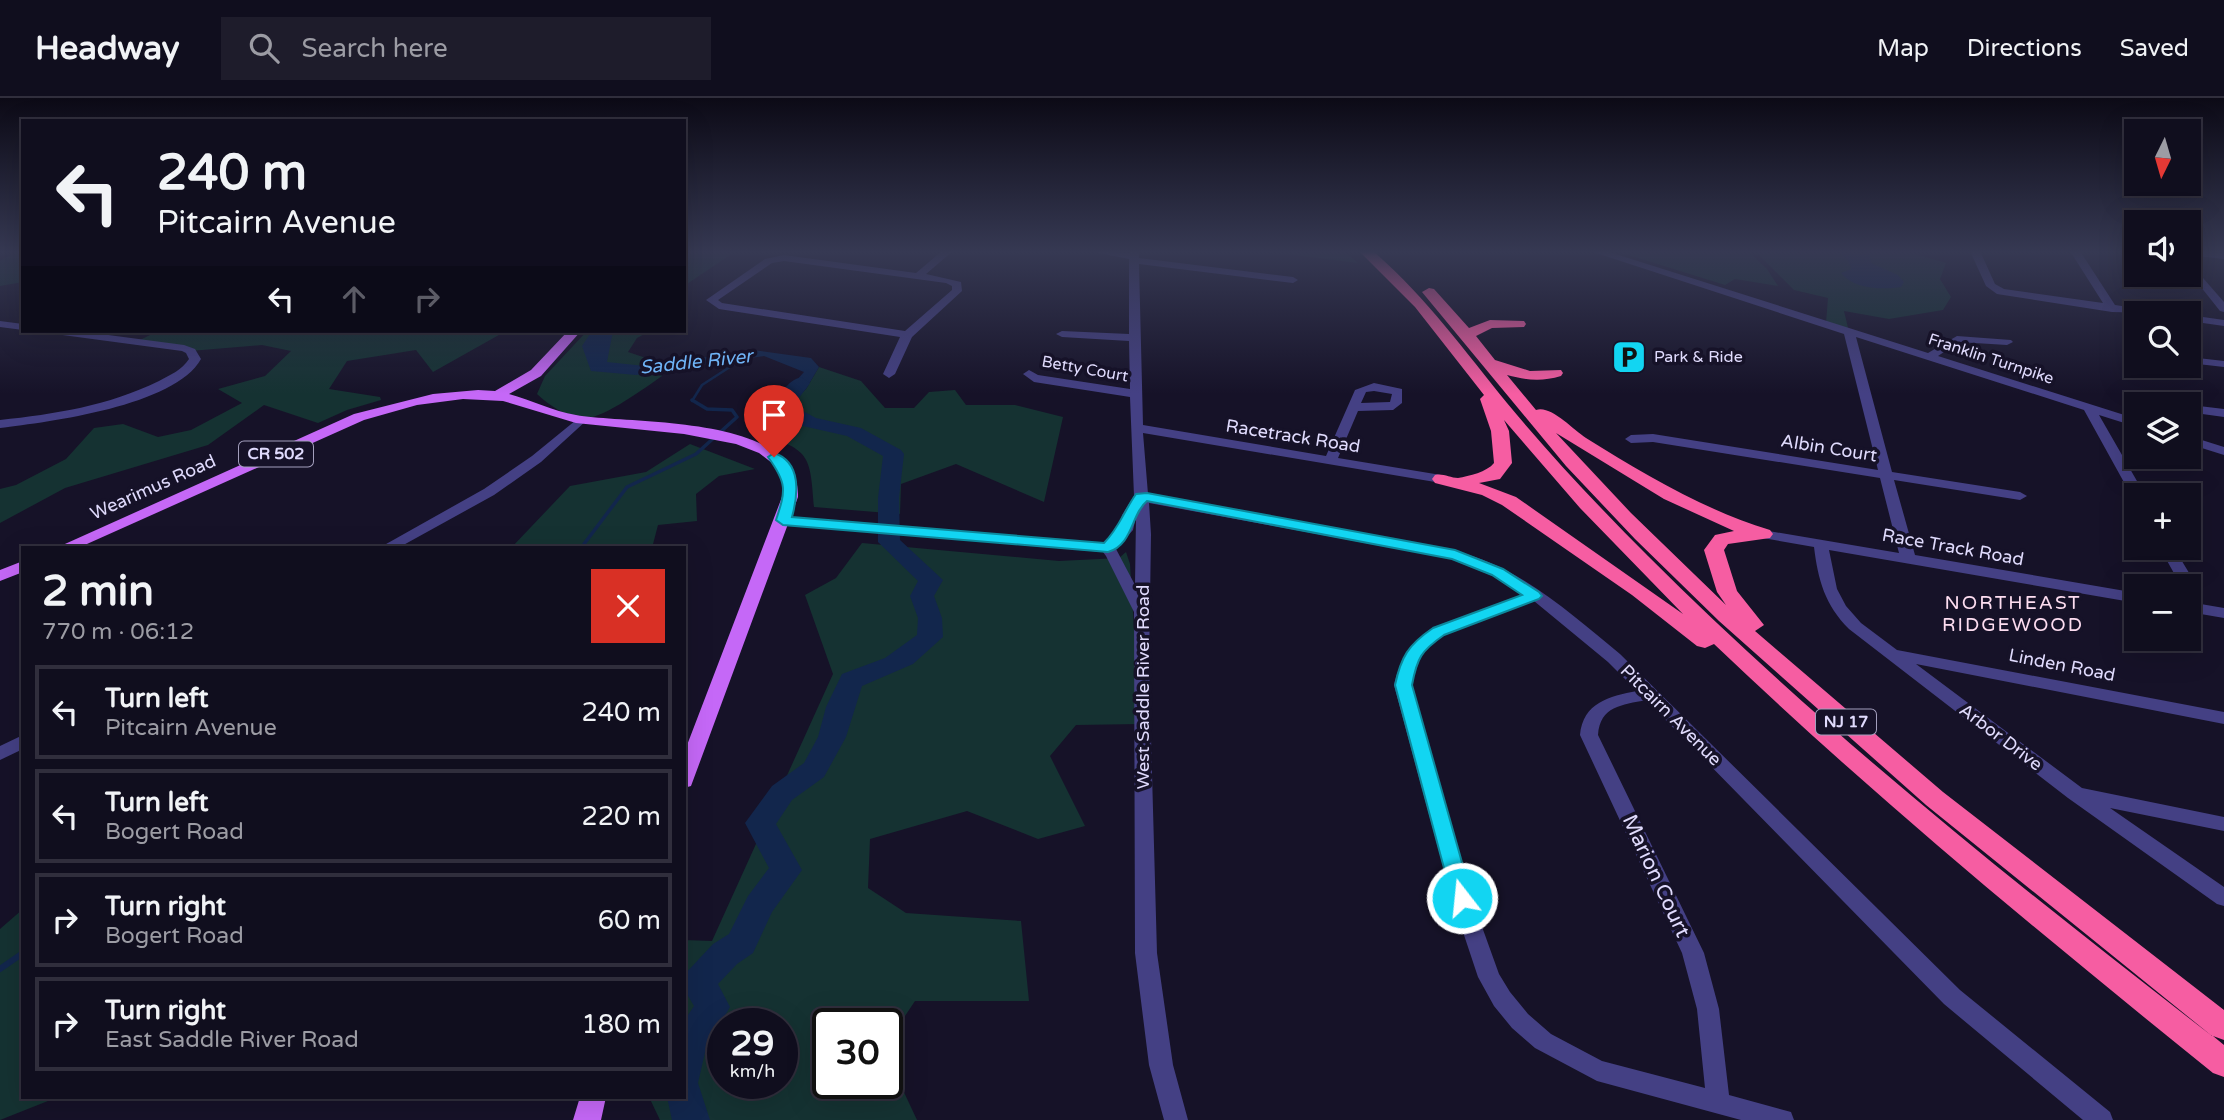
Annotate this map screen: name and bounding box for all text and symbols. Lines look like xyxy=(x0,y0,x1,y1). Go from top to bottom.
search box xyxy=(221,17,711,80)
text: Headway xyxy=(35,29,179,68)
icon: search xyxy=(245,29,283,67)
text: Search here xyxy=(301,33,448,64)
text: Map xyxy=(1877,34,1929,63)
text: Directions xyxy=(1967,34,2082,63)
text: Saved xyxy=(2120,34,2189,63)
north arrow xyxy=(2124,119,2202,196)
map controls xyxy=(2124,119,2201,651)
text: 240 m xyxy=(157,144,307,203)
icon: left xyxy=(42,147,133,238)
text: Pitcairn Avenue xyxy=(157,204,396,242)
button: sound xyxy=(2124,210,2201,287)
icon: left xyxy=(262,280,300,318)
icon: ahead xyxy=(335,280,373,318)
icon: right xyxy=(408,280,446,318)
button: search xyxy=(2124,301,2201,378)
street label: Franklin Turnpike xyxy=(1926,329,2056,389)
parking icon: Park & Ride xyxy=(1610,338,1648,376)
water label: Saddle River xyxy=(639,345,756,379)
place label: Park & Ride xyxy=(1654,347,1743,367)
street label: Betty Court xyxy=(1040,352,1130,386)
pin xyxy=(744,385,804,457)
button: layers xyxy=(2124,392,2201,469)
icon: arrive xyxy=(755,396,793,434)
street label: Racetrack Road xyxy=(1224,415,1362,457)
street label: Albin Court xyxy=(1779,430,1879,466)
road number: CR 502 xyxy=(239,442,313,466)
street label: Wearimus Road xyxy=(87,449,219,525)
button: + xyxy=(2124,483,2201,560)
street label: Race Track Road xyxy=(1880,524,2026,570)
text: 2 min xyxy=(42,566,154,617)
button: close xyxy=(591,569,665,643)
button: − xyxy=(2124,574,2201,651)
street label: West Saddle River Road xyxy=(1132,585,1154,789)
district label: NORTHEAST RIDGEWOOD xyxy=(1942,592,2084,636)
text: 770 m · 06:12 xyxy=(42,618,194,646)
street label: Linden Road xyxy=(2007,644,2117,686)
street label: Pitcairn Avenue xyxy=(1616,660,1726,770)
text: Turn left xyxy=(105,683,208,714)
icon: left xyxy=(46,693,84,731)
text: 240 m xyxy=(581,697,661,728)
street label: Arbor Drive xyxy=(1955,699,2047,775)
road number: NJ 17 xyxy=(1816,709,1876,734)
text: Pitcairn Avenue xyxy=(105,714,277,742)
text: Turn left xyxy=(105,787,208,818)
icon: left xyxy=(46,797,84,835)
text: 220 m xyxy=(581,801,661,832)
street label: Marion Court xyxy=(1617,811,1695,941)
text: Bogert Road xyxy=(105,818,244,846)
position arrow xyxy=(1425,861,1499,935)
text: Turn right xyxy=(105,891,226,922)
icon: right xyxy=(46,901,84,939)
text: 60 m xyxy=(598,905,661,936)
text: Bogert Road xyxy=(105,922,244,950)
text: Turn right xyxy=(105,995,226,1026)
icon: right xyxy=(46,1005,84,1043)
speed limit sign: 30 xyxy=(812,1008,903,1099)
text: 180 m xyxy=(581,1009,661,1040)
text: 29 xyxy=(731,1023,774,1065)
text: East Saddle River Road xyxy=(105,1026,359,1054)
text: km/h xyxy=(730,1060,775,1082)

